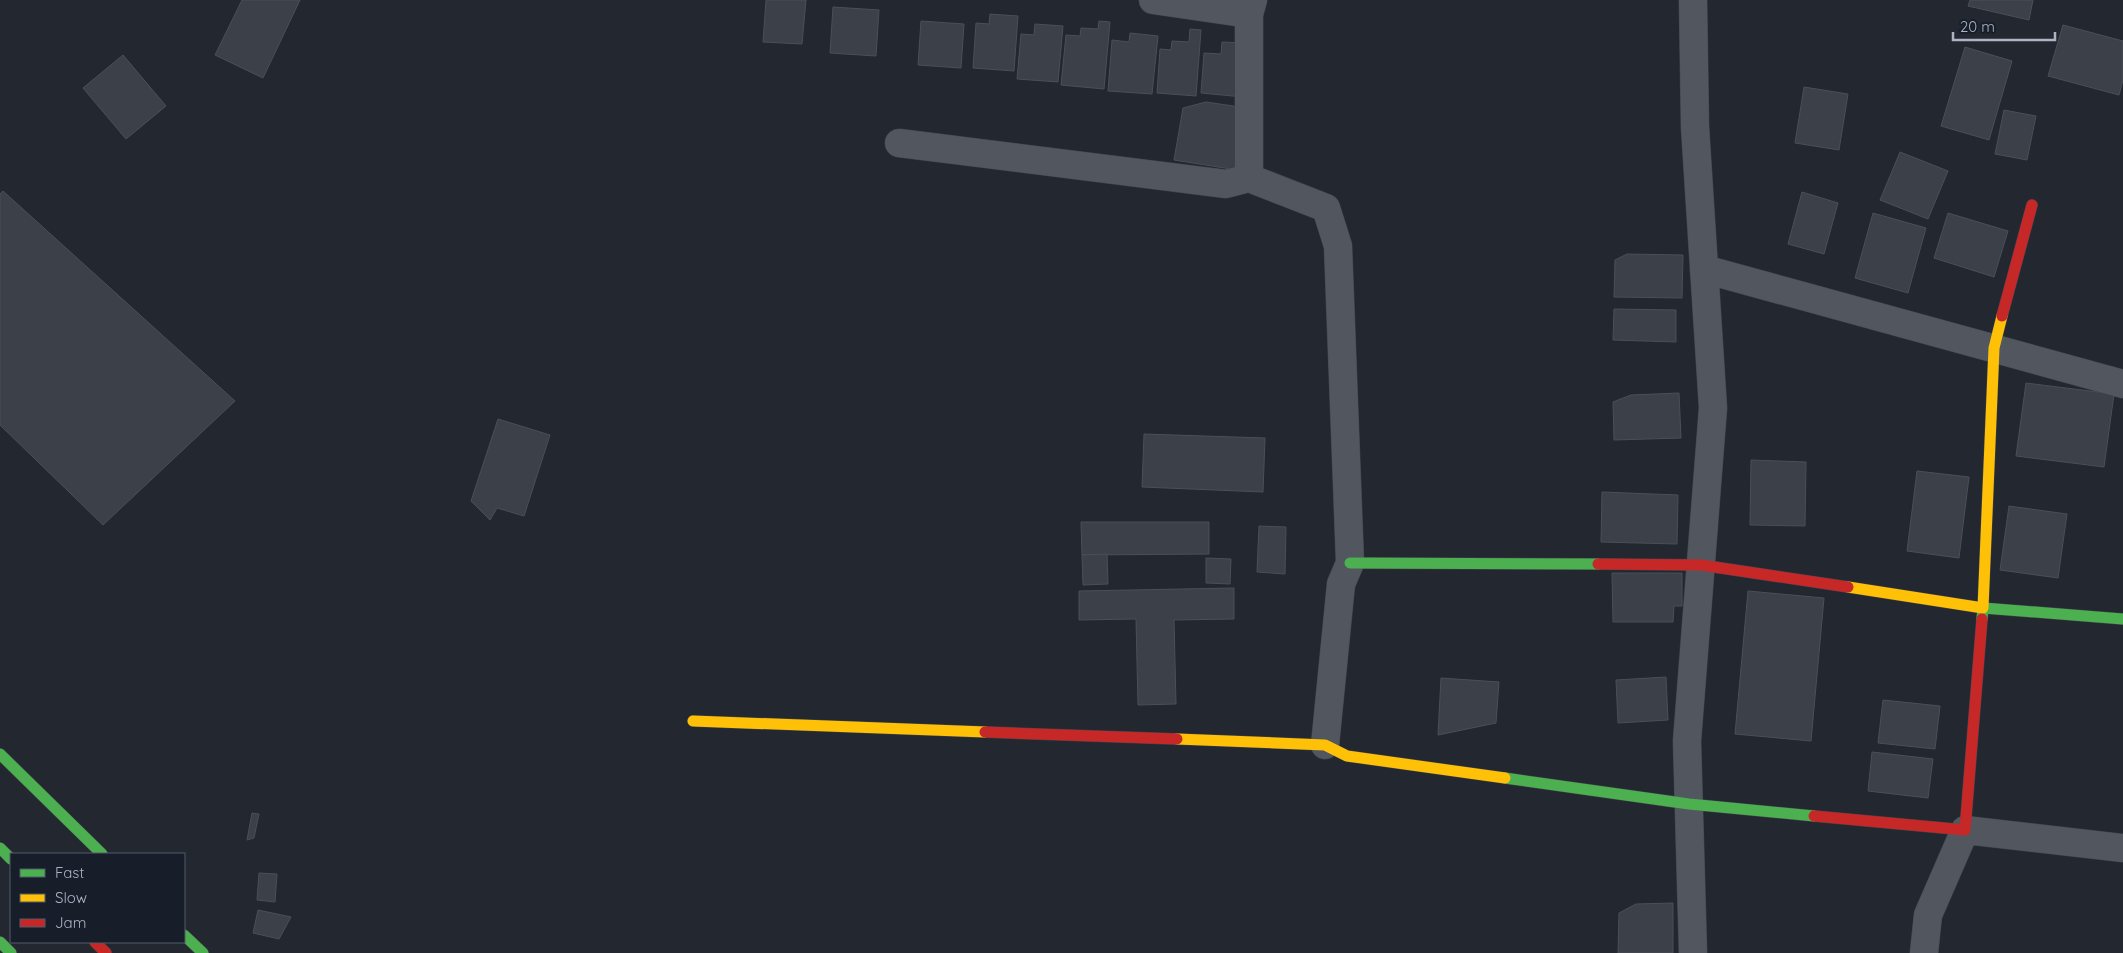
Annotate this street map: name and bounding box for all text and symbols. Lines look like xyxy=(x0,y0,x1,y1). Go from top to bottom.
scale bar xyxy=(1953,10,2056,42)
text: 20 m xyxy=(1960,17,1995,36)
legend xyxy=(10,853,185,943)
text: Fast xyxy=(55,863,84,882)
text: Slow xyxy=(55,888,87,907)
text: Jam xyxy=(55,913,86,932)

